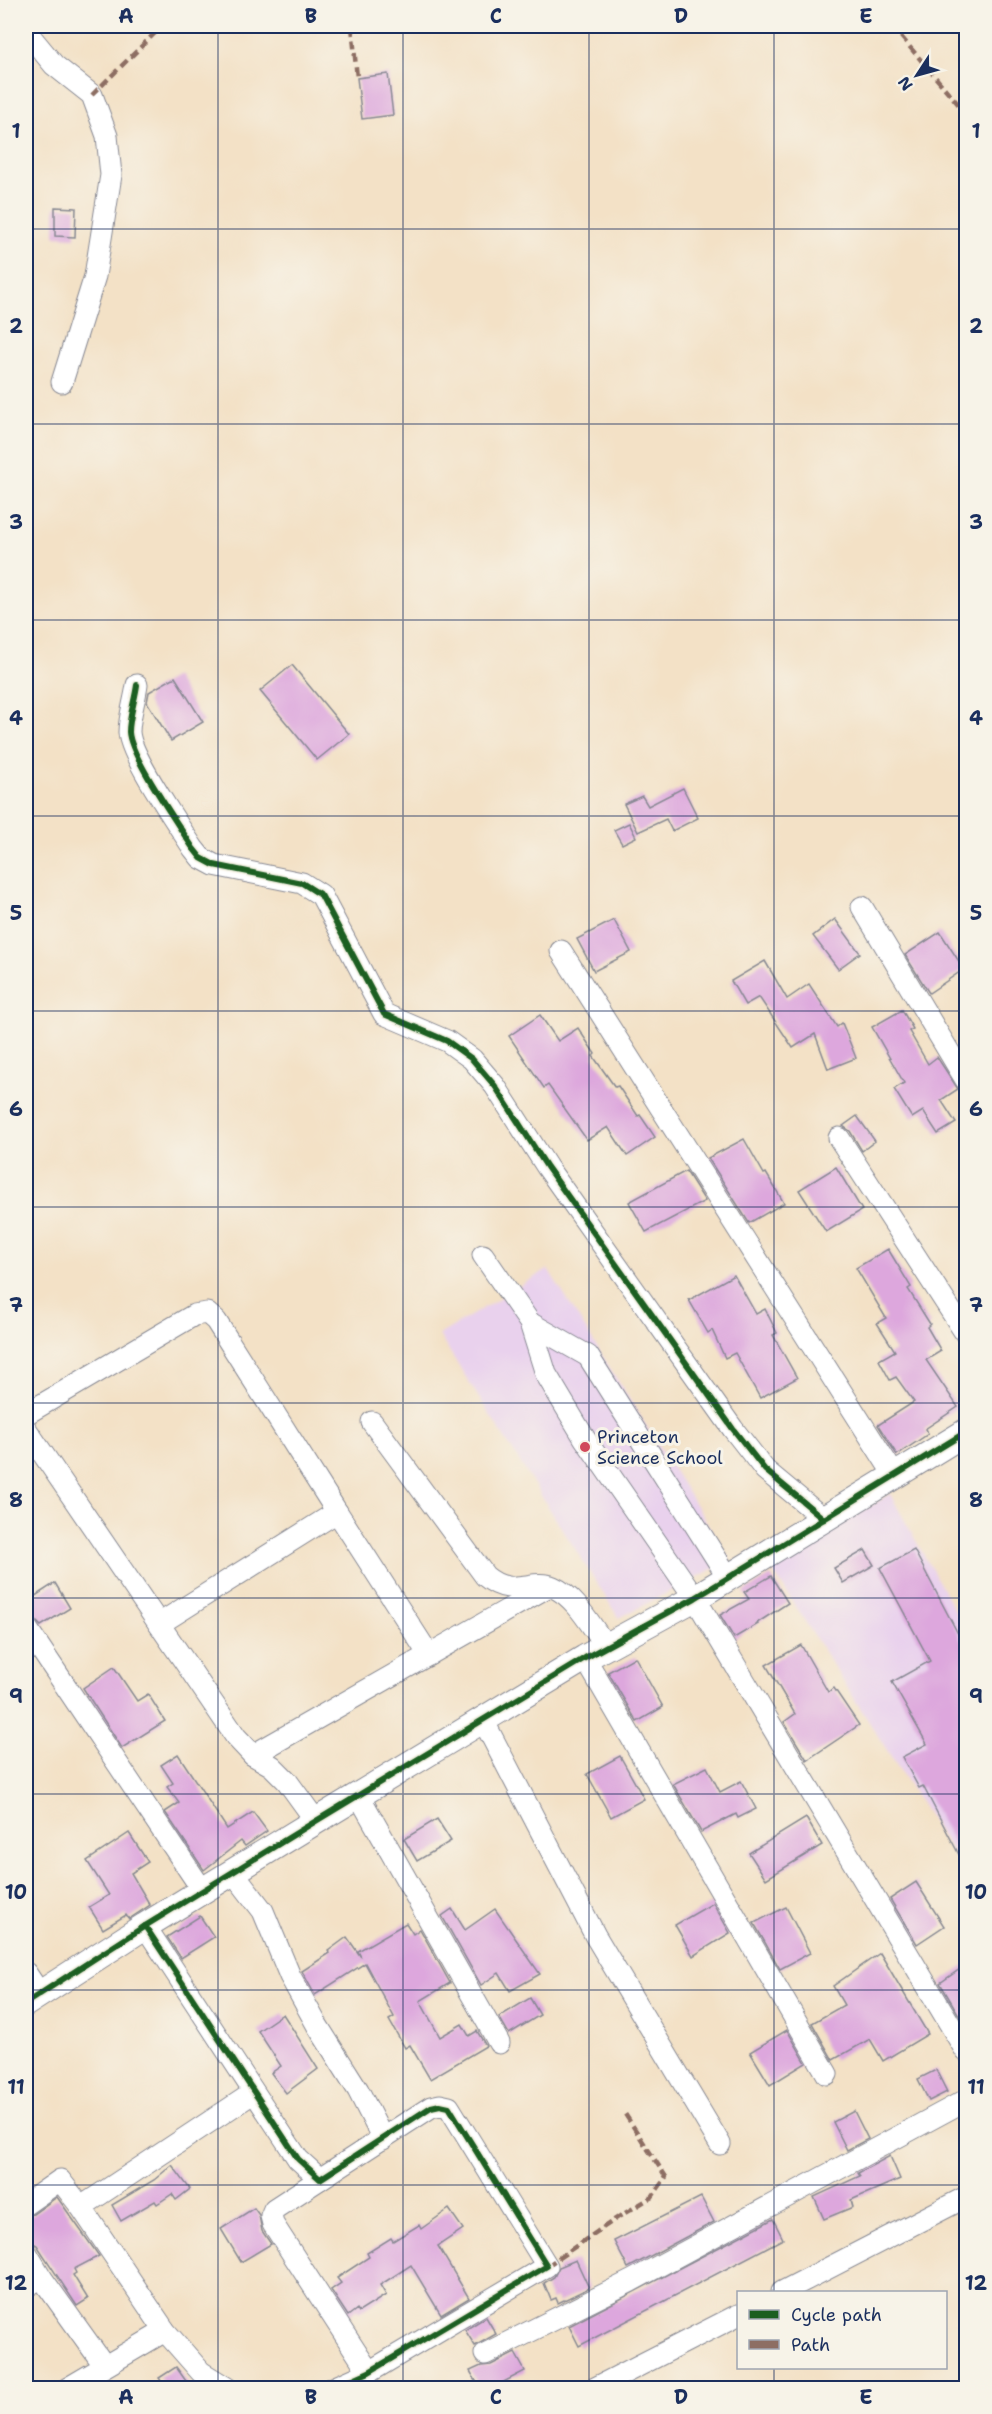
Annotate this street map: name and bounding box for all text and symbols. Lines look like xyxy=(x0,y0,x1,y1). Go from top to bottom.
text: A xyxy=(118,3,134,29)
text: B xyxy=(305,3,317,29)
text: C xyxy=(490,3,502,29)
text: D xyxy=(674,3,688,29)
text: E xyxy=(859,3,873,29)
north arrow xyxy=(887,45,947,105)
text: N xyxy=(893,72,917,95)
text: 1 xyxy=(11,118,21,144)
text: 1 xyxy=(971,118,981,144)
text: 2 xyxy=(9,313,23,339)
text: 2 xyxy=(969,313,983,339)
text: 3 xyxy=(9,509,23,535)
text: 3 xyxy=(969,509,983,535)
text: 4 xyxy=(9,705,23,731)
text: 4 xyxy=(969,705,983,731)
text: 5 xyxy=(10,900,22,926)
text: 5 xyxy=(970,900,982,926)
text: 6 xyxy=(9,1096,23,1122)
text: 6 xyxy=(969,1096,983,1122)
text: 7 xyxy=(9,1292,23,1318)
text: 7 xyxy=(969,1292,983,1318)
place label: Princeton Science School xyxy=(597,1425,723,1470)
marker: Princeton Science School xyxy=(578,1440,592,1454)
text: 8 xyxy=(9,1487,23,1513)
text: 8 xyxy=(969,1487,983,1513)
text: 9 xyxy=(9,1683,23,1709)
text: 9 xyxy=(969,1683,983,1709)
text: 10 xyxy=(5,1879,27,1905)
text: 10 xyxy=(965,1879,987,1905)
text: 11 xyxy=(7,2074,25,2100)
text: 11 xyxy=(967,2074,985,2100)
text: 12 xyxy=(5,2270,27,2296)
text: 12 xyxy=(965,2270,987,2296)
legend xyxy=(737,2291,947,2369)
text: Cycle path xyxy=(791,2303,882,2327)
text: Path xyxy=(791,2333,830,2357)
text: A xyxy=(118,2384,134,2410)
text: B xyxy=(305,2384,317,2410)
text: C xyxy=(490,2384,502,2410)
text: D xyxy=(674,2384,688,2410)
text: E xyxy=(859,2384,873,2410)

